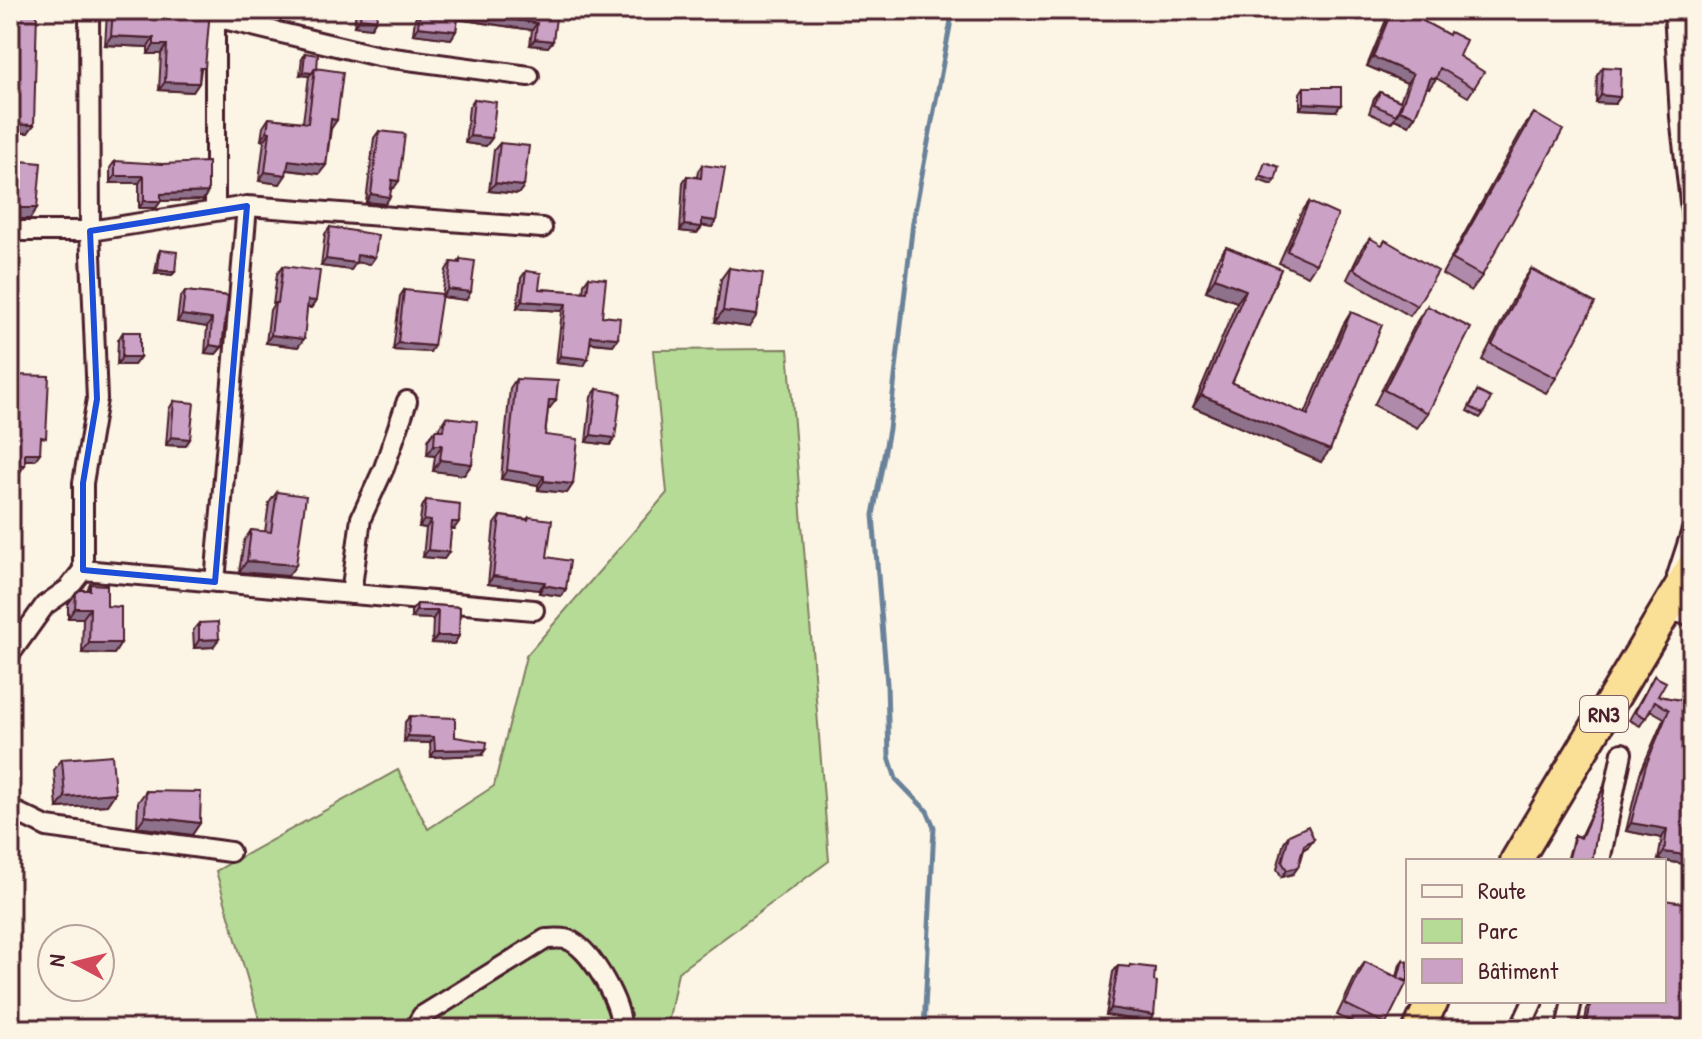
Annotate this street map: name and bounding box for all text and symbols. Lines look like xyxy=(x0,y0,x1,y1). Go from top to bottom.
road number: RN3 xyxy=(1580,696,1628,732)
legend xyxy=(1406,859,1666,1003)
text: Route xyxy=(1478,874,1526,906)
text: Parc xyxy=(1478,914,1518,946)
north arrow xyxy=(36,923,116,1003)
text: N xyxy=(41,953,72,968)
text: Bâtiment xyxy=(1478,954,1559,986)

